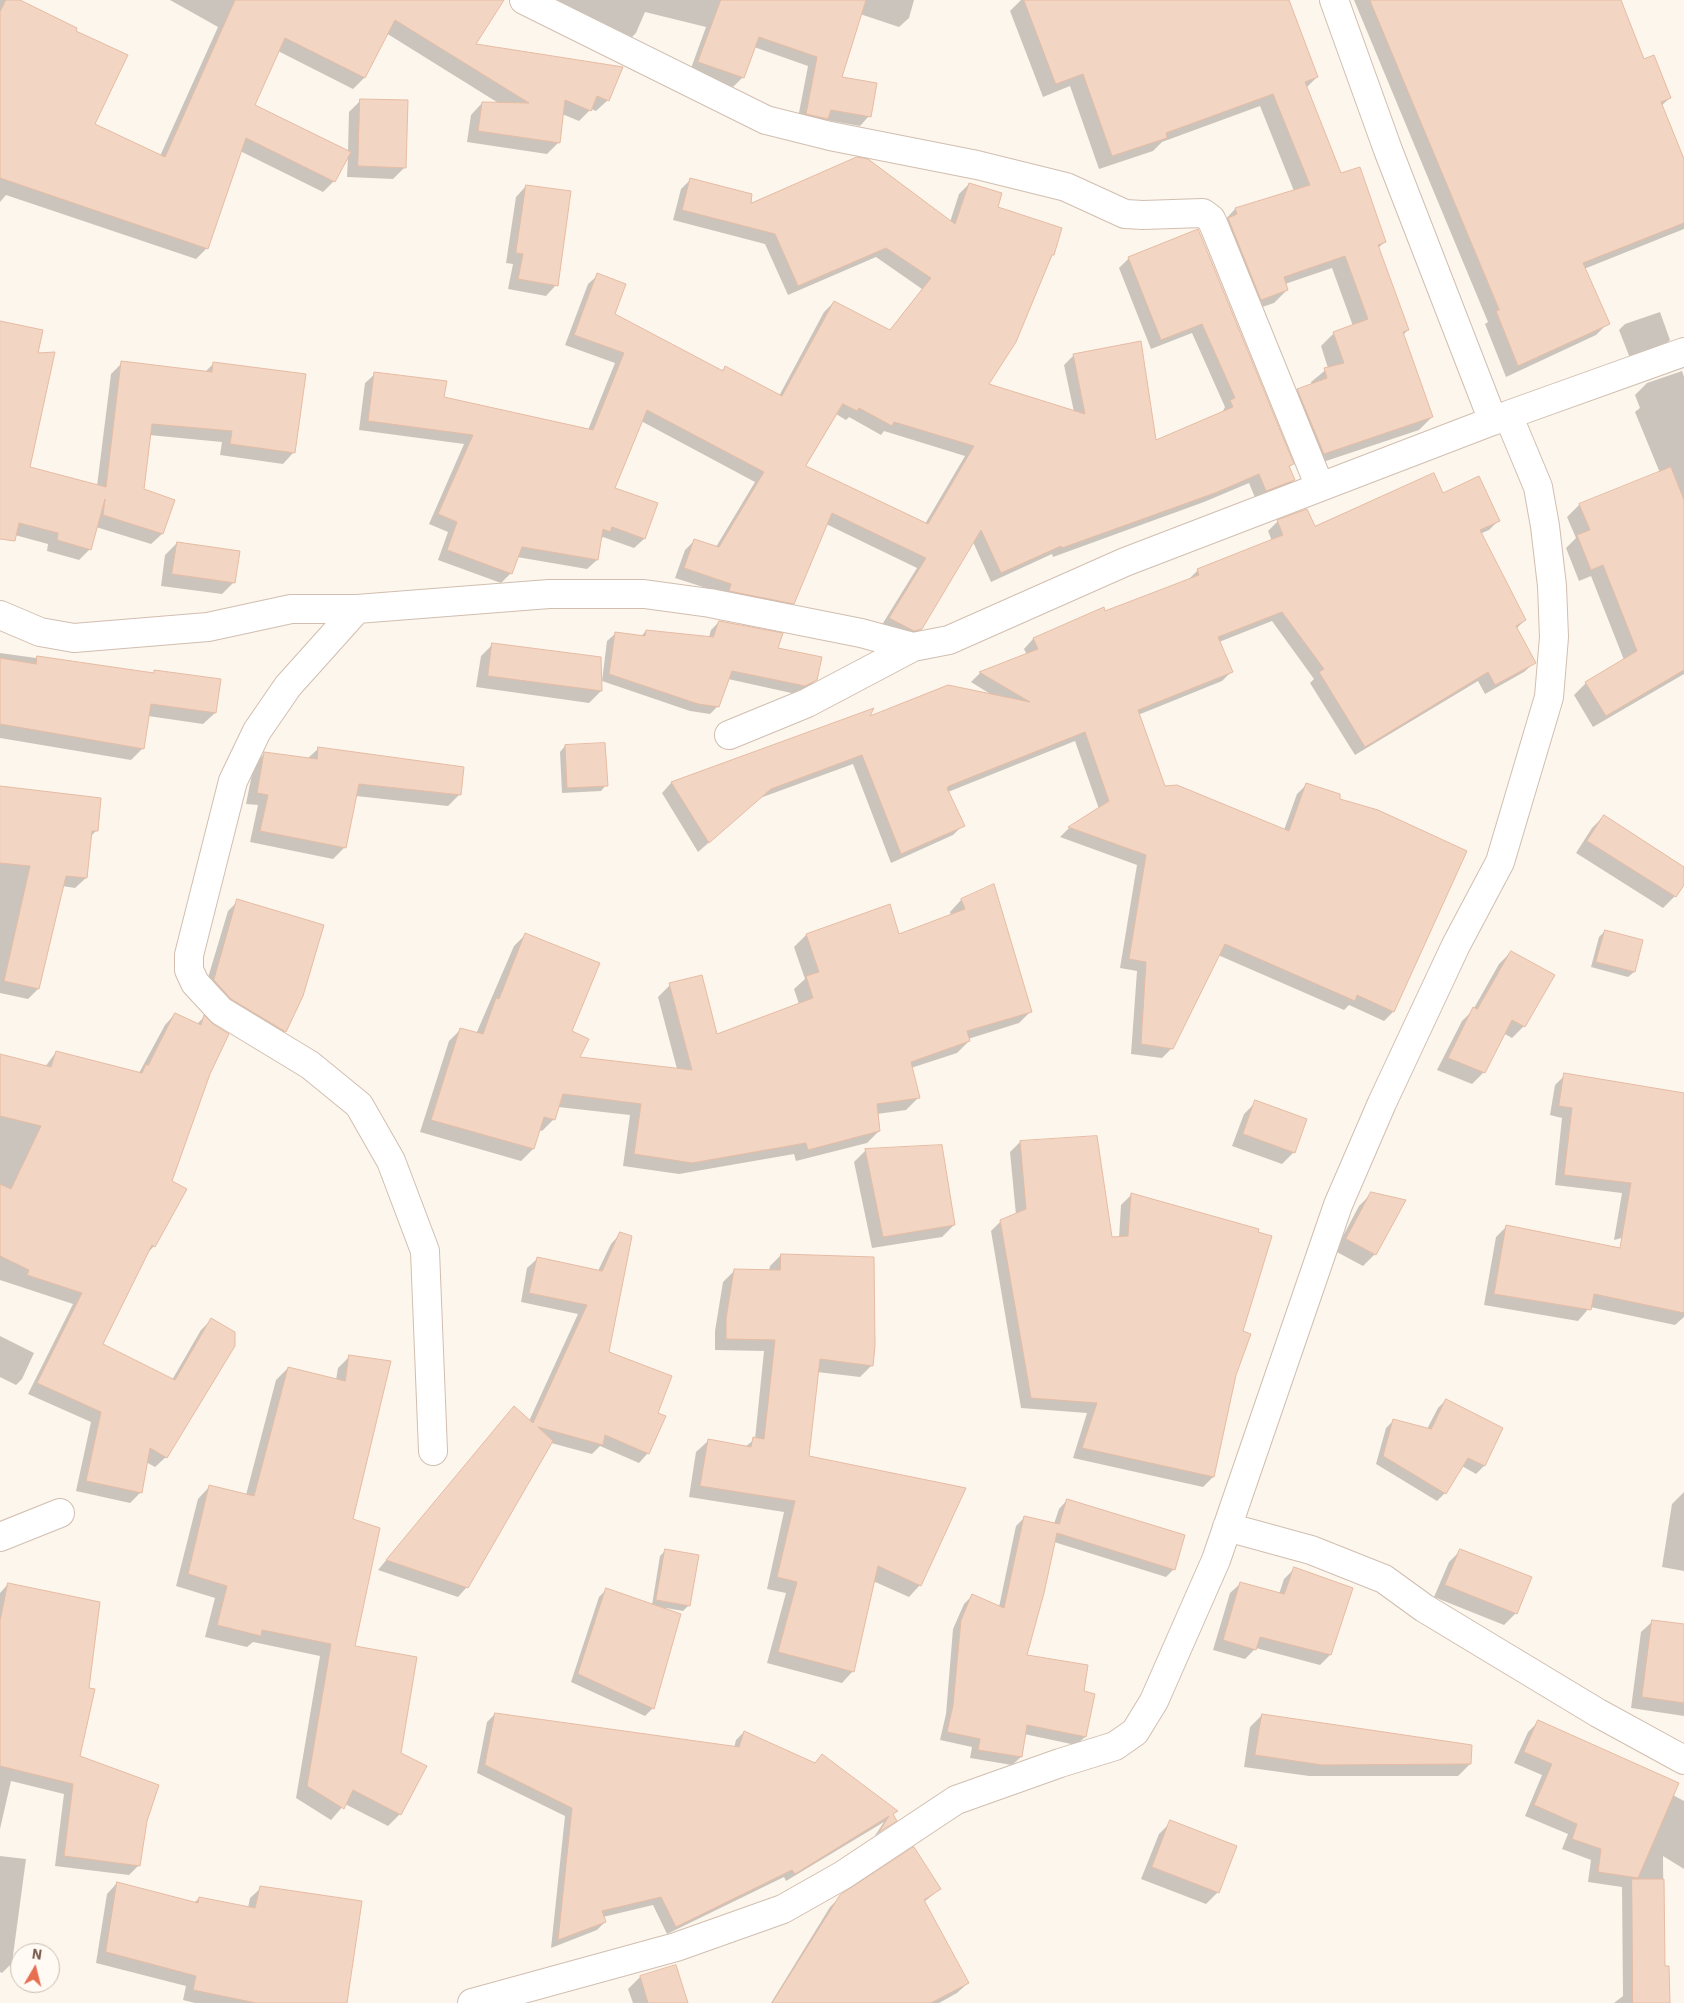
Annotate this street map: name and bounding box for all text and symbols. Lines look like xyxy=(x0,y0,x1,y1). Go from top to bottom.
north arrow xyxy=(10,1943,60,1993)
text: N xyxy=(31,1945,43,1964)

